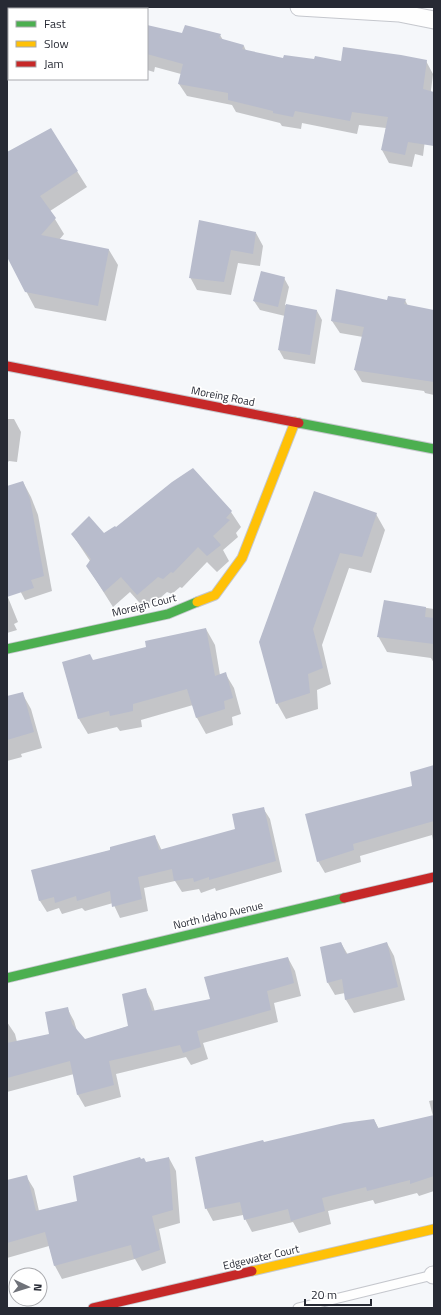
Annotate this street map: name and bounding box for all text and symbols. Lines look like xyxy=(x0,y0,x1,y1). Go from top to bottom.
legend xyxy=(8,8,148,80)
text: Fast xyxy=(44,14,67,33)
text: Slow xyxy=(44,34,69,53)
text: Jam xyxy=(44,54,64,73)
street label: Moreing Road xyxy=(190,382,256,410)
street label: Moreigh Court xyxy=(110,589,178,621)
street label: North Idaho Avenue xyxy=(172,897,265,933)
street label: Edgewater Court xyxy=(221,1240,301,1274)
north arrow xyxy=(8,1267,48,1307)
scale bar xyxy=(305,1281,371,1307)
text: N xyxy=(30,1283,46,1292)
text: 20 m xyxy=(311,1285,337,1304)

